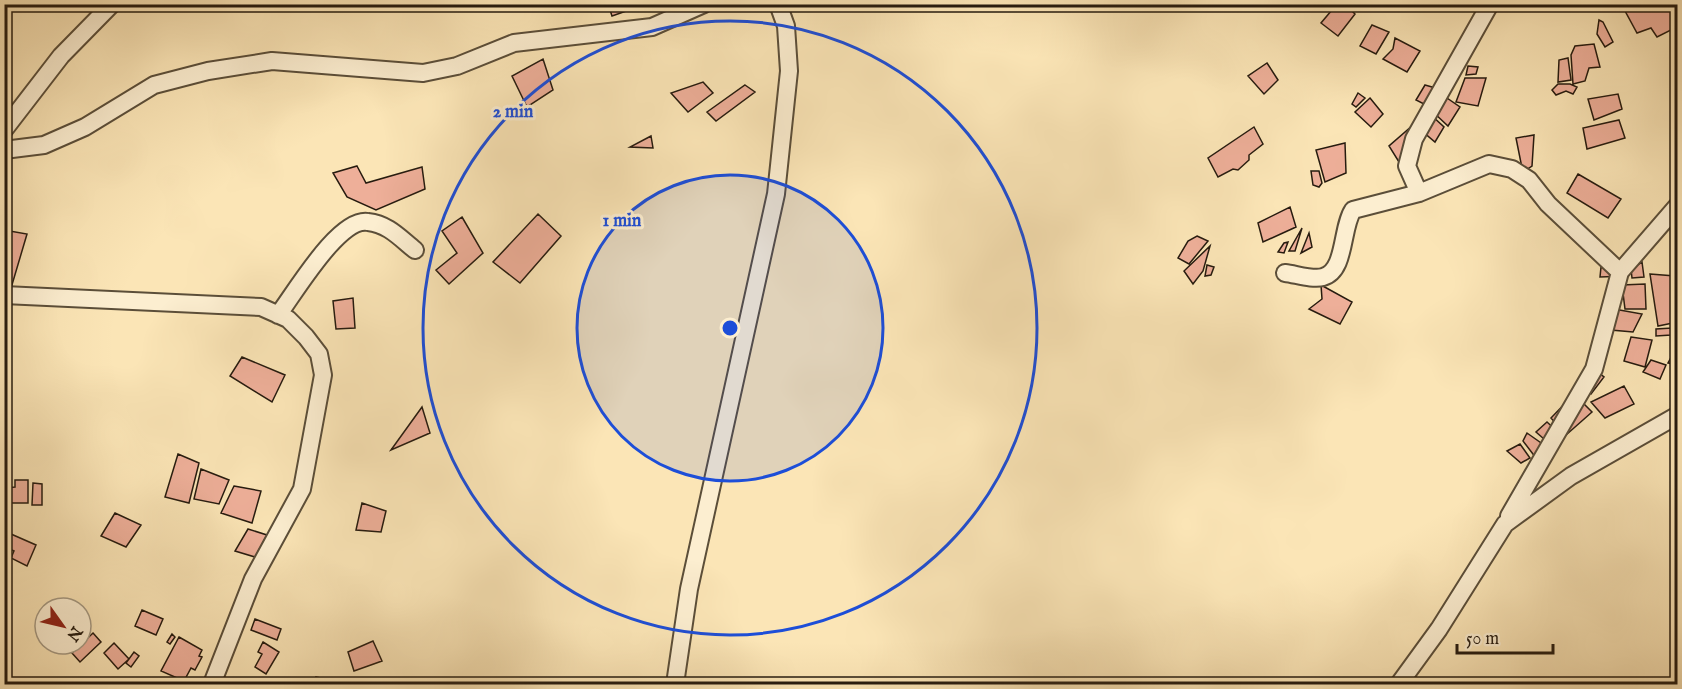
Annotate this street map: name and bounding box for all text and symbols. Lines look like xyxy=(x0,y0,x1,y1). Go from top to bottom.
text: 2 min xyxy=(493,101,534,124)
text: 1 min xyxy=(603,210,642,233)
centre of rings xyxy=(720,318,740,338)
north arrow xyxy=(33,596,93,656)
scale bar xyxy=(1457,617,1553,655)
text: N xyxy=(62,621,86,645)
text: 50 m xyxy=(1466,628,1499,651)

